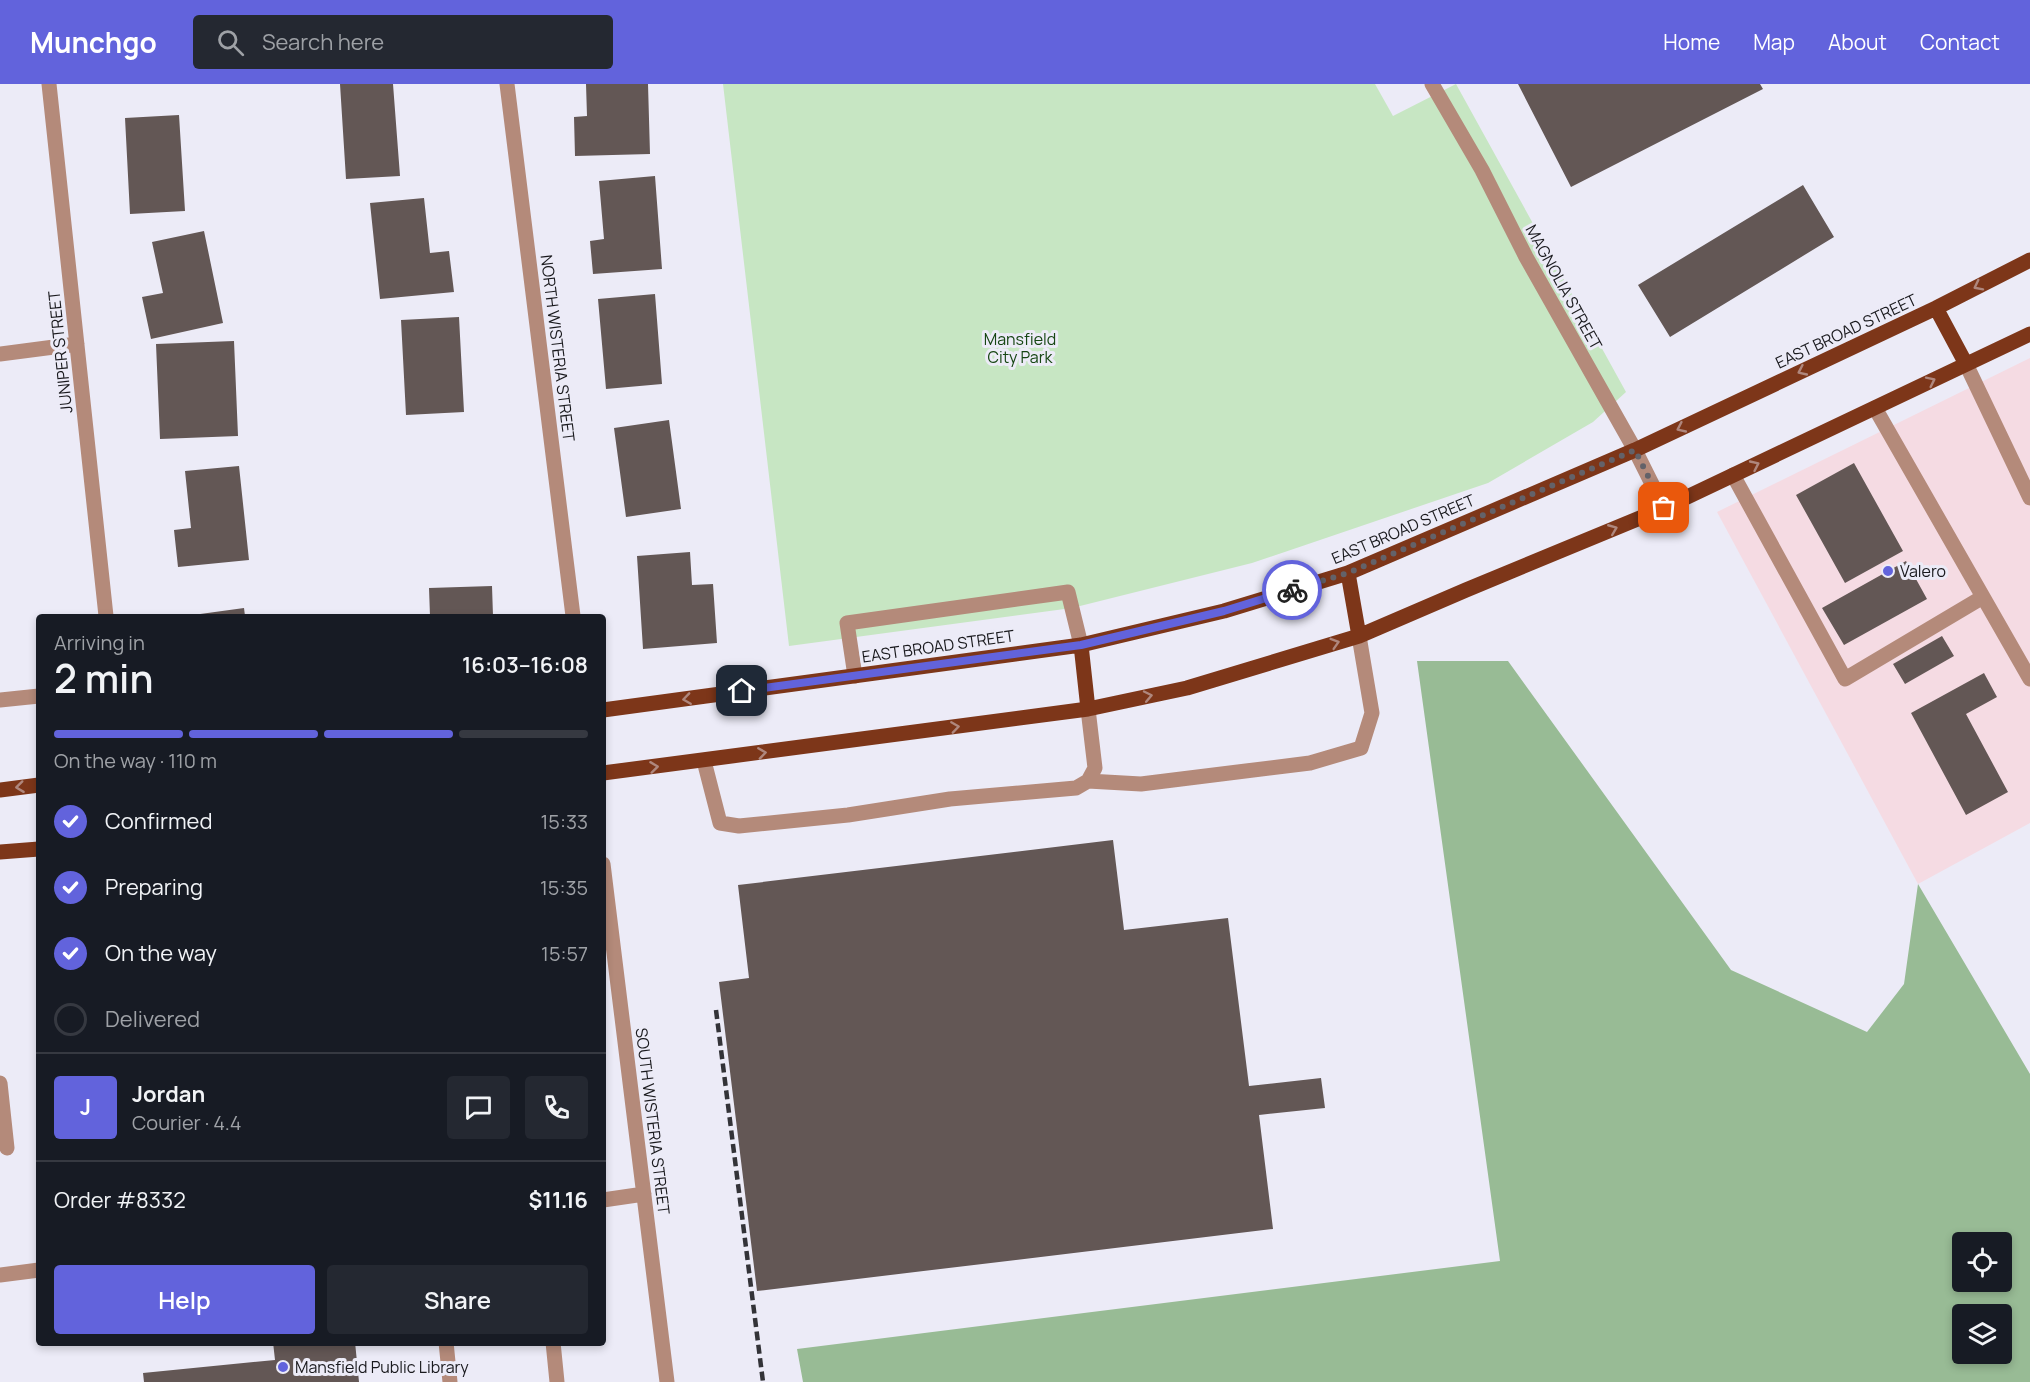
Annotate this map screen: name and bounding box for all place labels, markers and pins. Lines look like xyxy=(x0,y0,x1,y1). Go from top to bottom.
pin xyxy=(1638,482,1689,533)
place label: Valero xyxy=(1900,560,1946,582)
marker: Valero xyxy=(1881,564,1895,578)
pin xyxy=(716,665,767,716)
place label: Mansfield Public Library xyxy=(295,1356,469,1378)
marker: Mansfield Public Library xyxy=(276,1360,290,1374)

